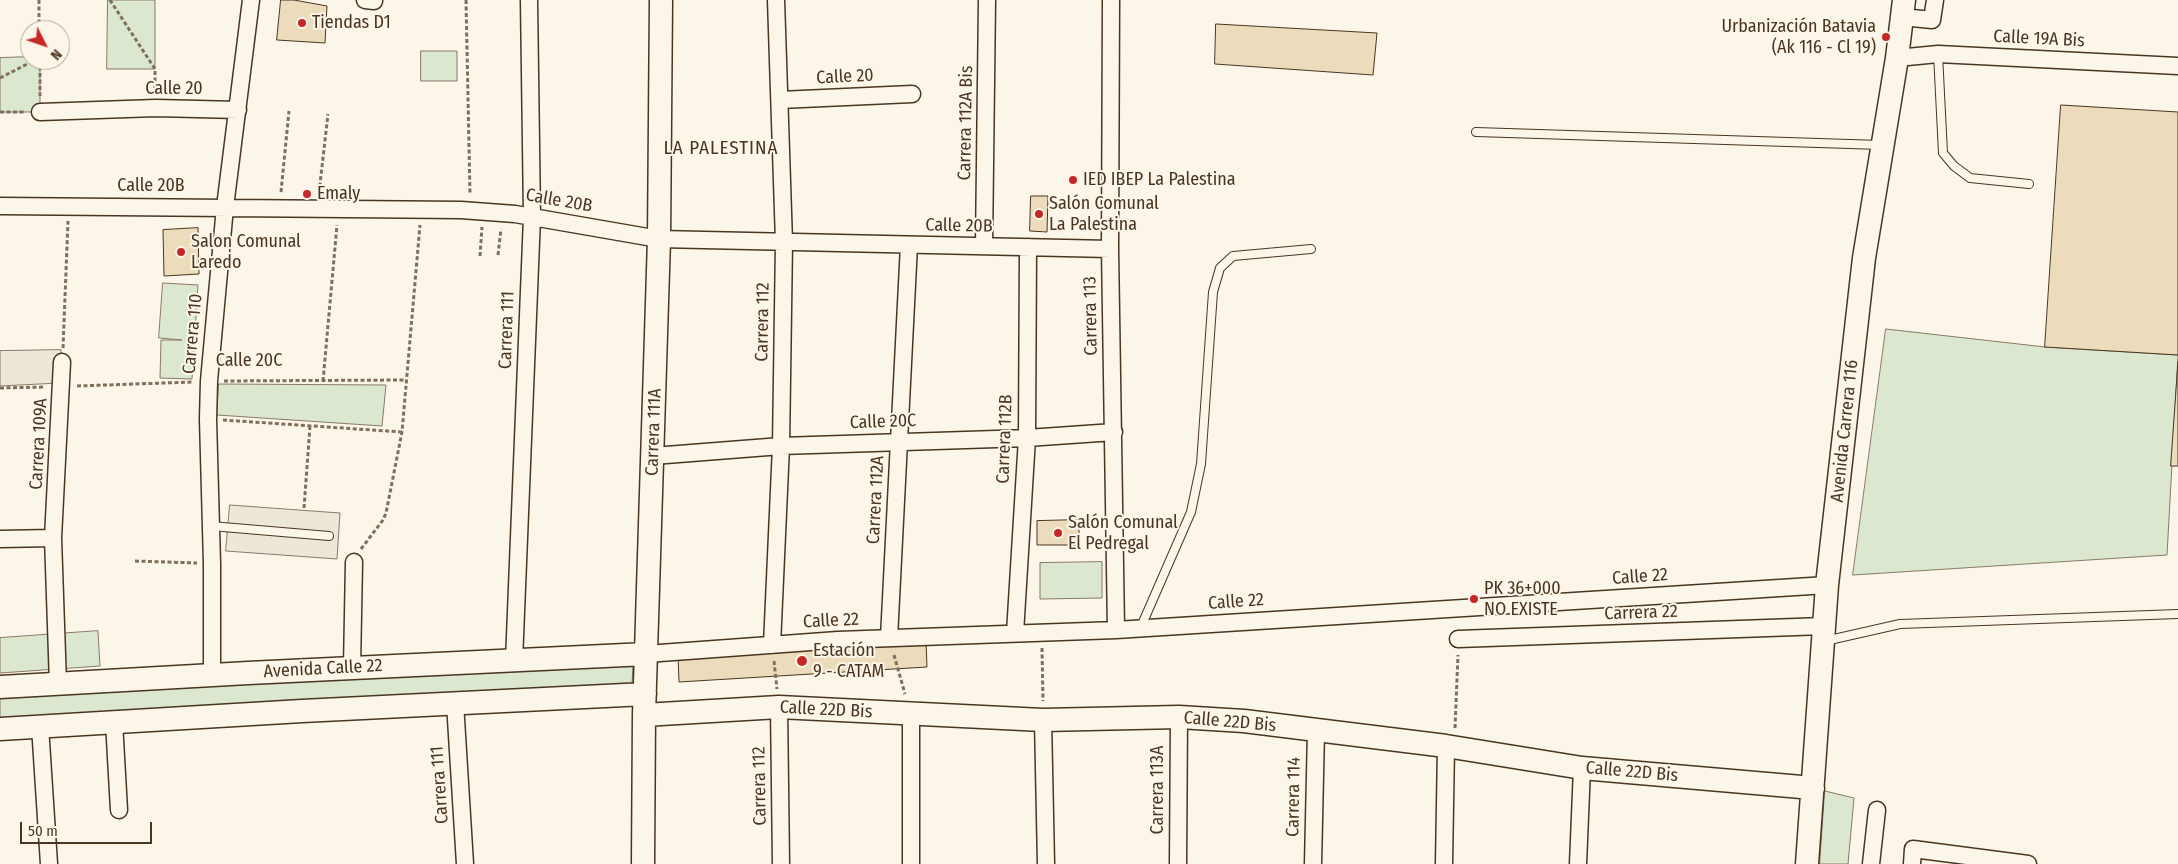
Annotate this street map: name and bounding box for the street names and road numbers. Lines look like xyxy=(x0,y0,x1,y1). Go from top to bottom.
street label: Calle 19A Bis xyxy=(1993,26,2085,52)
street label: Calle 20 xyxy=(816,65,874,89)
street label: Carrera 112A Bis xyxy=(954,65,978,181)
street label: Calle 20 xyxy=(145,78,203,100)
street label: Calle 20B xyxy=(117,175,185,197)
street label: Calle 20B xyxy=(524,185,594,217)
street label: Calle 20B xyxy=(925,215,993,237)
street label: Carrera 113 xyxy=(1080,276,1102,356)
street label: Carrera 112 xyxy=(752,282,774,362)
street label: Carrera 111 xyxy=(495,291,519,369)
street label: Carrera 110 xyxy=(179,293,207,375)
street label: Calle 20C xyxy=(216,350,282,372)
street label: Avenida Carrera 116 xyxy=(1827,359,1863,503)
street label: Carrera 111A xyxy=(642,388,666,476)
street label: Carrera 112B xyxy=(993,394,1017,484)
street label: Carrera 109A xyxy=(26,398,52,490)
street label: Calle 20C xyxy=(849,410,917,434)
street label: Carrera 112A xyxy=(863,455,889,545)
street label: Calle 22 xyxy=(1611,564,1669,590)
street label: Calle 22 xyxy=(1207,589,1265,615)
street label: Carrera 22 xyxy=(1604,601,1678,625)
street label: Calle 22 xyxy=(802,609,860,633)
street label: Avenida Calle 22 xyxy=(263,655,383,683)
street label: Calle 22D Bis xyxy=(779,697,873,723)
street label: Calle 22D Bis xyxy=(1183,707,1277,737)
street label: Carrera 111 xyxy=(427,745,453,825)
street label: Carrera 112 xyxy=(749,746,771,826)
street label: Carrera 113A xyxy=(1147,746,1169,834)
street label: Carrera 114 xyxy=(1283,757,1305,837)
street label: Calle 22D Bis xyxy=(1585,757,1679,787)

